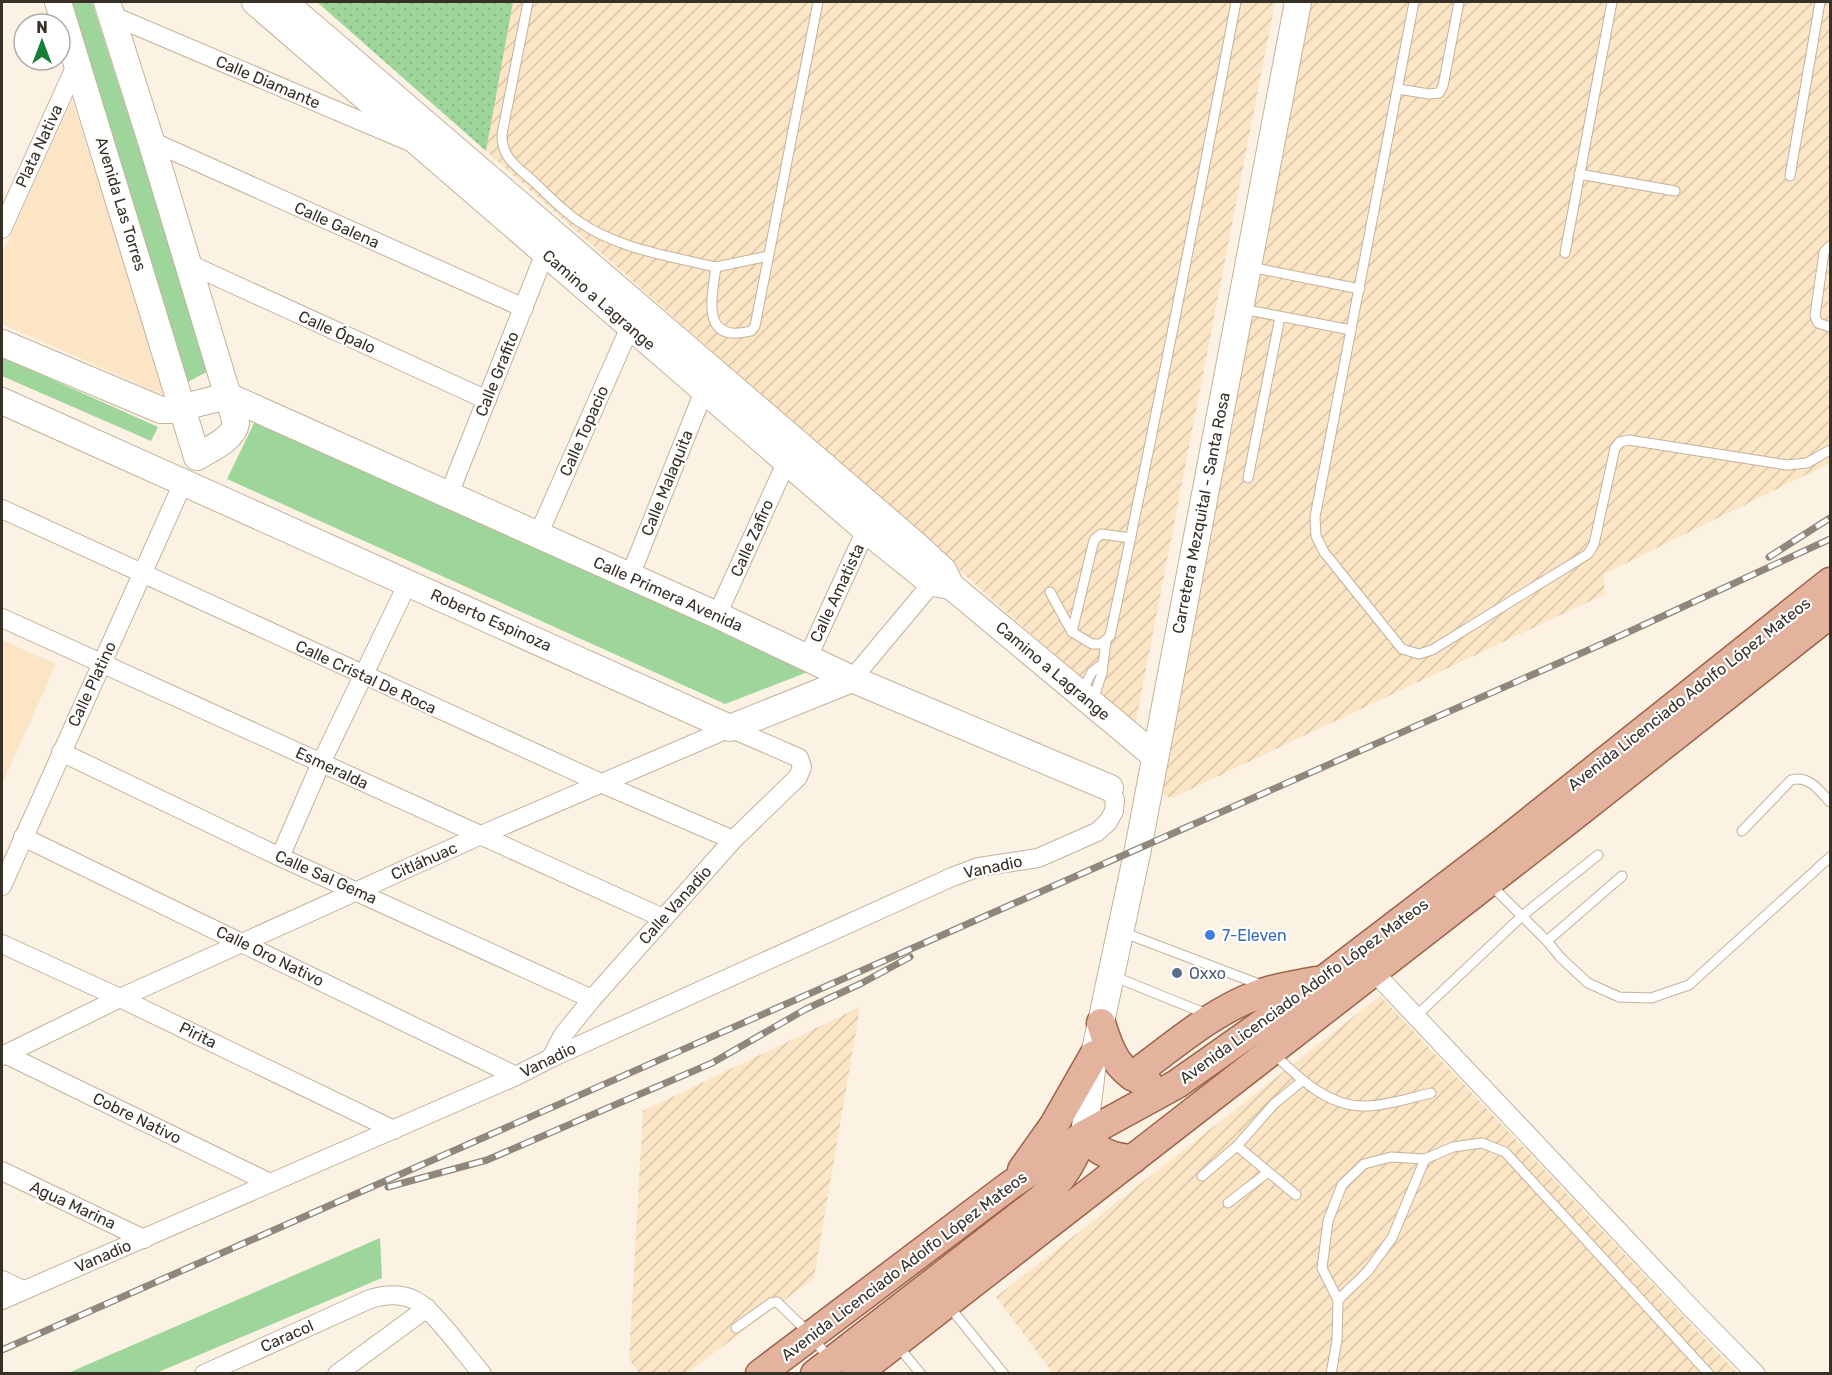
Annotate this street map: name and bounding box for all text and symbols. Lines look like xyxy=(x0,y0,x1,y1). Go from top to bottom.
north arrow xyxy=(12,12,72,72)
text: N xyxy=(36,18,48,37)
street label: Calle Diamante xyxy=(213,51,323,113)
street label: Plata Nativa xyxy=(12,102,66,190)
street label: Avenida Las Torres xyxy=(92,135,150,273)
street label: Calle Galena xyxy=(291,198,383,252)
street label: Camino a Lagrange xyxy=(539,246,659,354)
street label: Calle Ópalo xyxy=(295,306,379,357)
street label: Calle Grafito xyxy=(471,329,523,419)
street label: Calle Topacio xyxy=(556,383,612,479)
street label: Carretera Mezquital - Santa Rosa xyxy=(1168,391,1234,635)
street label: Calle Malaquita xyxy=(637,427,697,539)
street label: Calle Zafiro xyxy=(727,496,777,580)
street label: Calle Amatista xyxy=(806,541,868,645)
street label: Calle Primera Avenida xyxy=(590,552,746,636)
street label: Roberto Espinoza xyxy=(428,585,554,655)
street label: Avenida Licenciado Adolfo López Mateos xyxy=(1564,593,1814,795)
street label: Camino a Lagrange xyxy=(992,618,1114,724)
street label: Calle Cristal De Roca xyxy=(293,636,439,718)
street label: Calle Platino xyxy=(64,638,120,730)
street label: Esmeralda xyxy=(293,743,371,793)
street label: Citláhuac xyxy=(388,838,460,884)
street label: Calle Sal Gema xyxy=(272,846,380,908)
street label: Vanadio xyxy=(962,852,1024,882)
street label: Calle Vanadio xyxy=(635,862,715,948)
street label: Avenida Licenciado Adolfo López Mateos xyxy=(1176,894,1432,1088)
street label: Calle Oro Nativo xyxy=(213,922,327,990)
place label: 7-Eleven xyxy=(1222,926,1287,945)
marker: 7-Eleven xyxy=(1203,928,1217,942)
place label: Oxxo xyxy=(1189,964,1226,983)
marker: Oxxo xyxy=(1170,966,1184,980)
street label: Pirita xyxy=(176,1018,220,1052)
street label: Vanadio xyxy=(517,1038,579,1082)
street label: Cobre Nativo xyxy=(90,1088,184,1148)
street label: Avenida Licenciado Adolfo López Mateos xyxy=(777,1167,1031,1365)
street label: Agua Marina xyxy=(27,1177,119,1233)
street label: Vanadio xyxy=(72,1236,134,1276)
street label: Caracol xyxy=(257,1316,317,1356)

